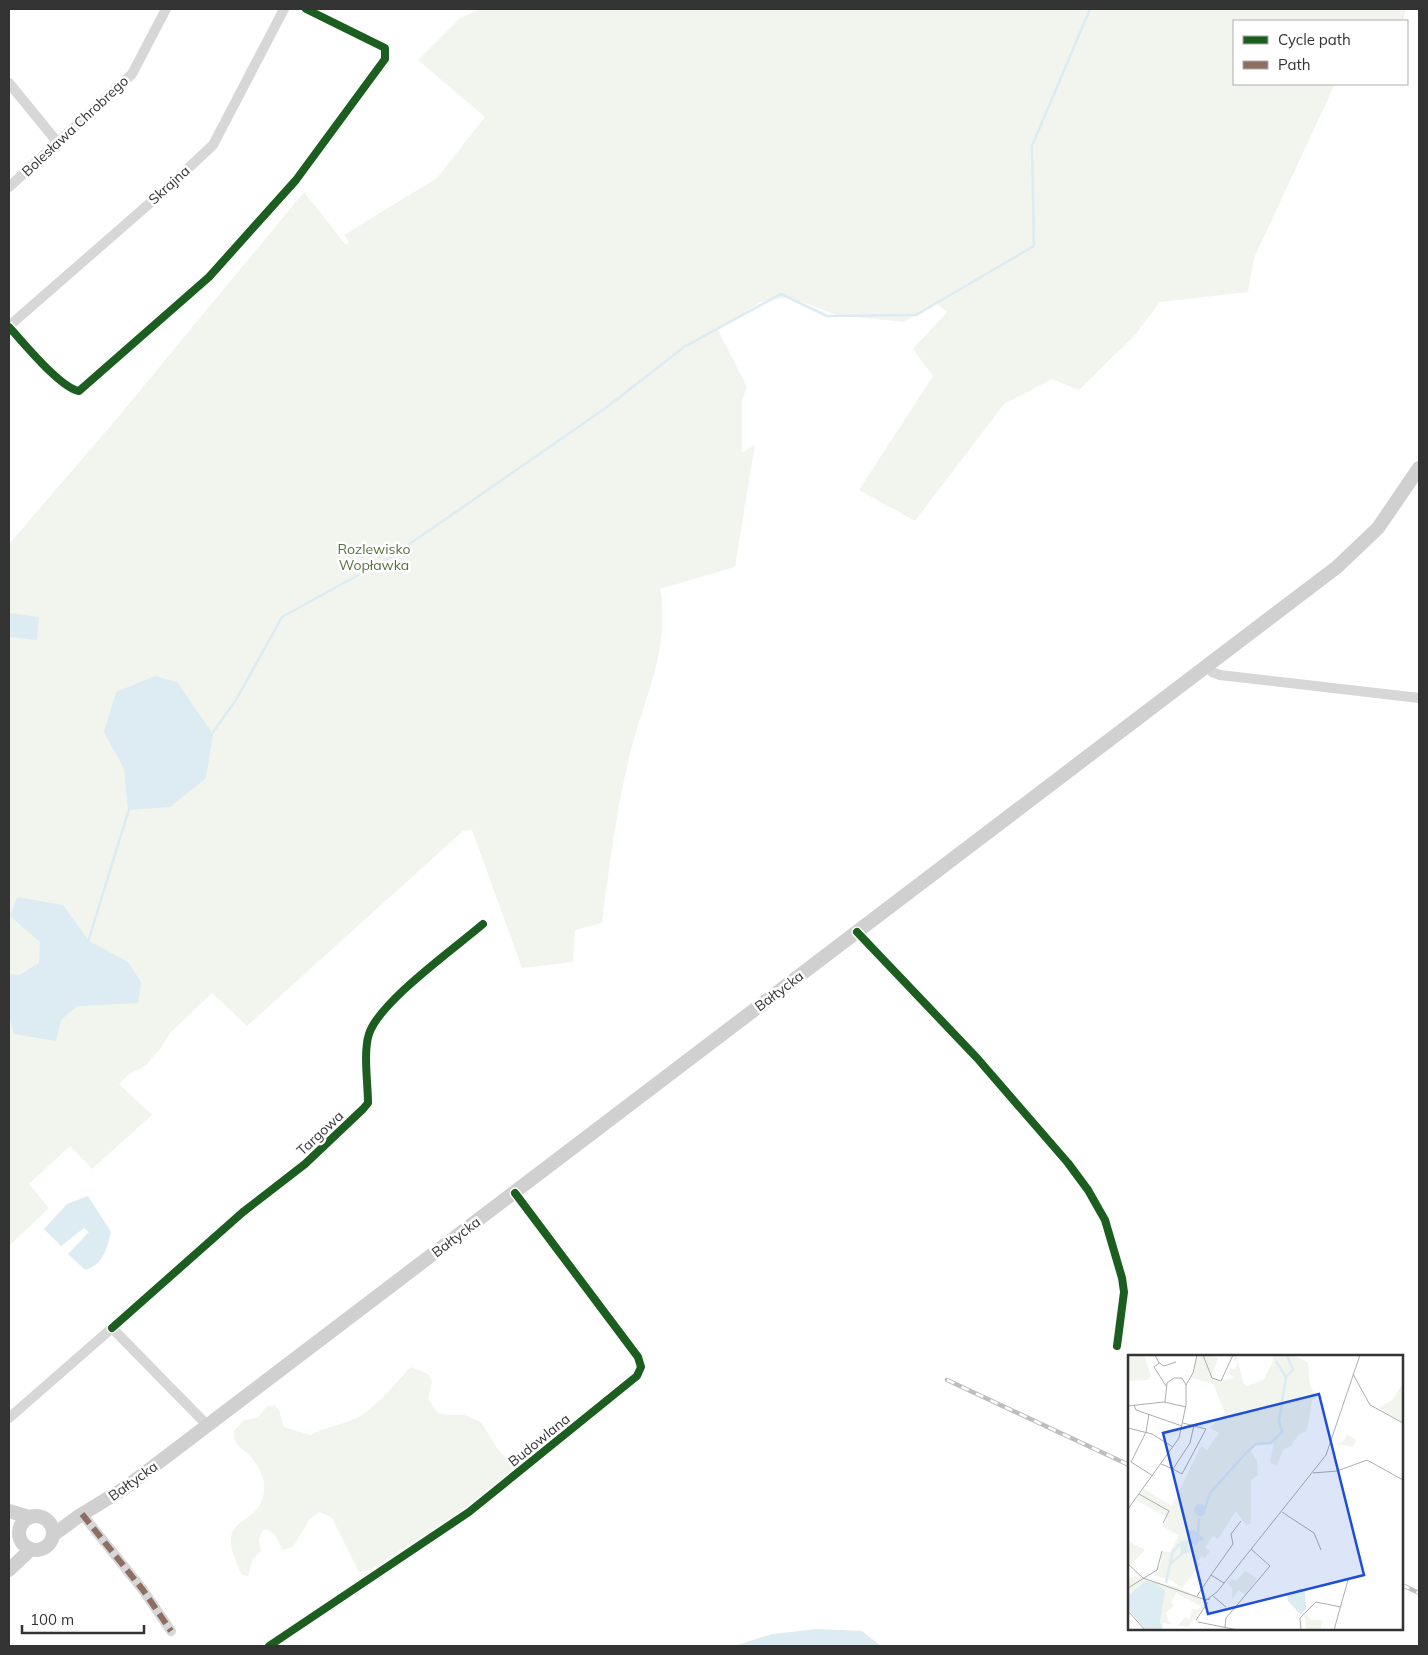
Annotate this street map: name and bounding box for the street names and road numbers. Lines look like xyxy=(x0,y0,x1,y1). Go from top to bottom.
street label: Bolesława Chrobrego xyxy=(18,72,132,180)
street label: Skrajna xyxy=(145,162,193,208)
street label: Bałtycka xyxy=(751,967,807,1015)
street label: Targowa xyxy=(293,1107,347,1159)
street label: Bałtycka xyxy=(428,1213,484,1261)
street label: Budowlana xyxy=(504,1410,574,1470)
street label: Bałtycka xyxy=(105,1457,161,1505)

